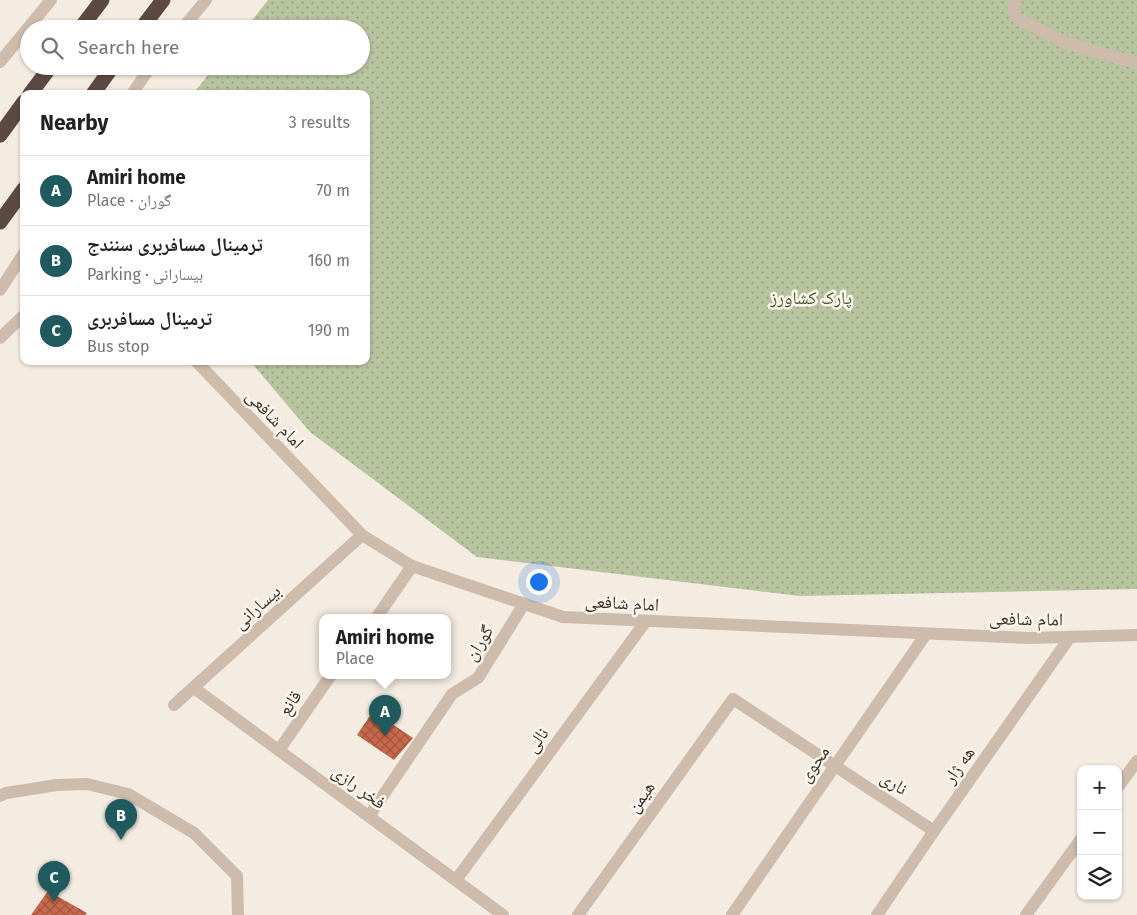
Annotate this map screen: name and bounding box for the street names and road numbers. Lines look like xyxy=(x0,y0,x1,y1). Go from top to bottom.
street label: امام شافعی xyxy=(241,385,309,454)
street label: بیسارانی xyxy=(229,580,285,634)
street label: امام شافعی xyxy=(584,590,660,617)
street label: امام شافعی xyxy=(989,607,1063,632)
street label: گوران xyxy=(460,621,499,665)
street label: قانع xyxy=(274,686,307,720)
street label: نالی xyxy=(521,723,553,757)
street label: محوی xyxy=(794,741,834,787)
street label: هه ژار xyxy=(938,742,980,789)
street label: فخر رازی xyxy=(328,760,390,814)
street label: ناری xyxy=(876,766,912,800)
street label: هیمن xyxy=(622,777,660,817)

